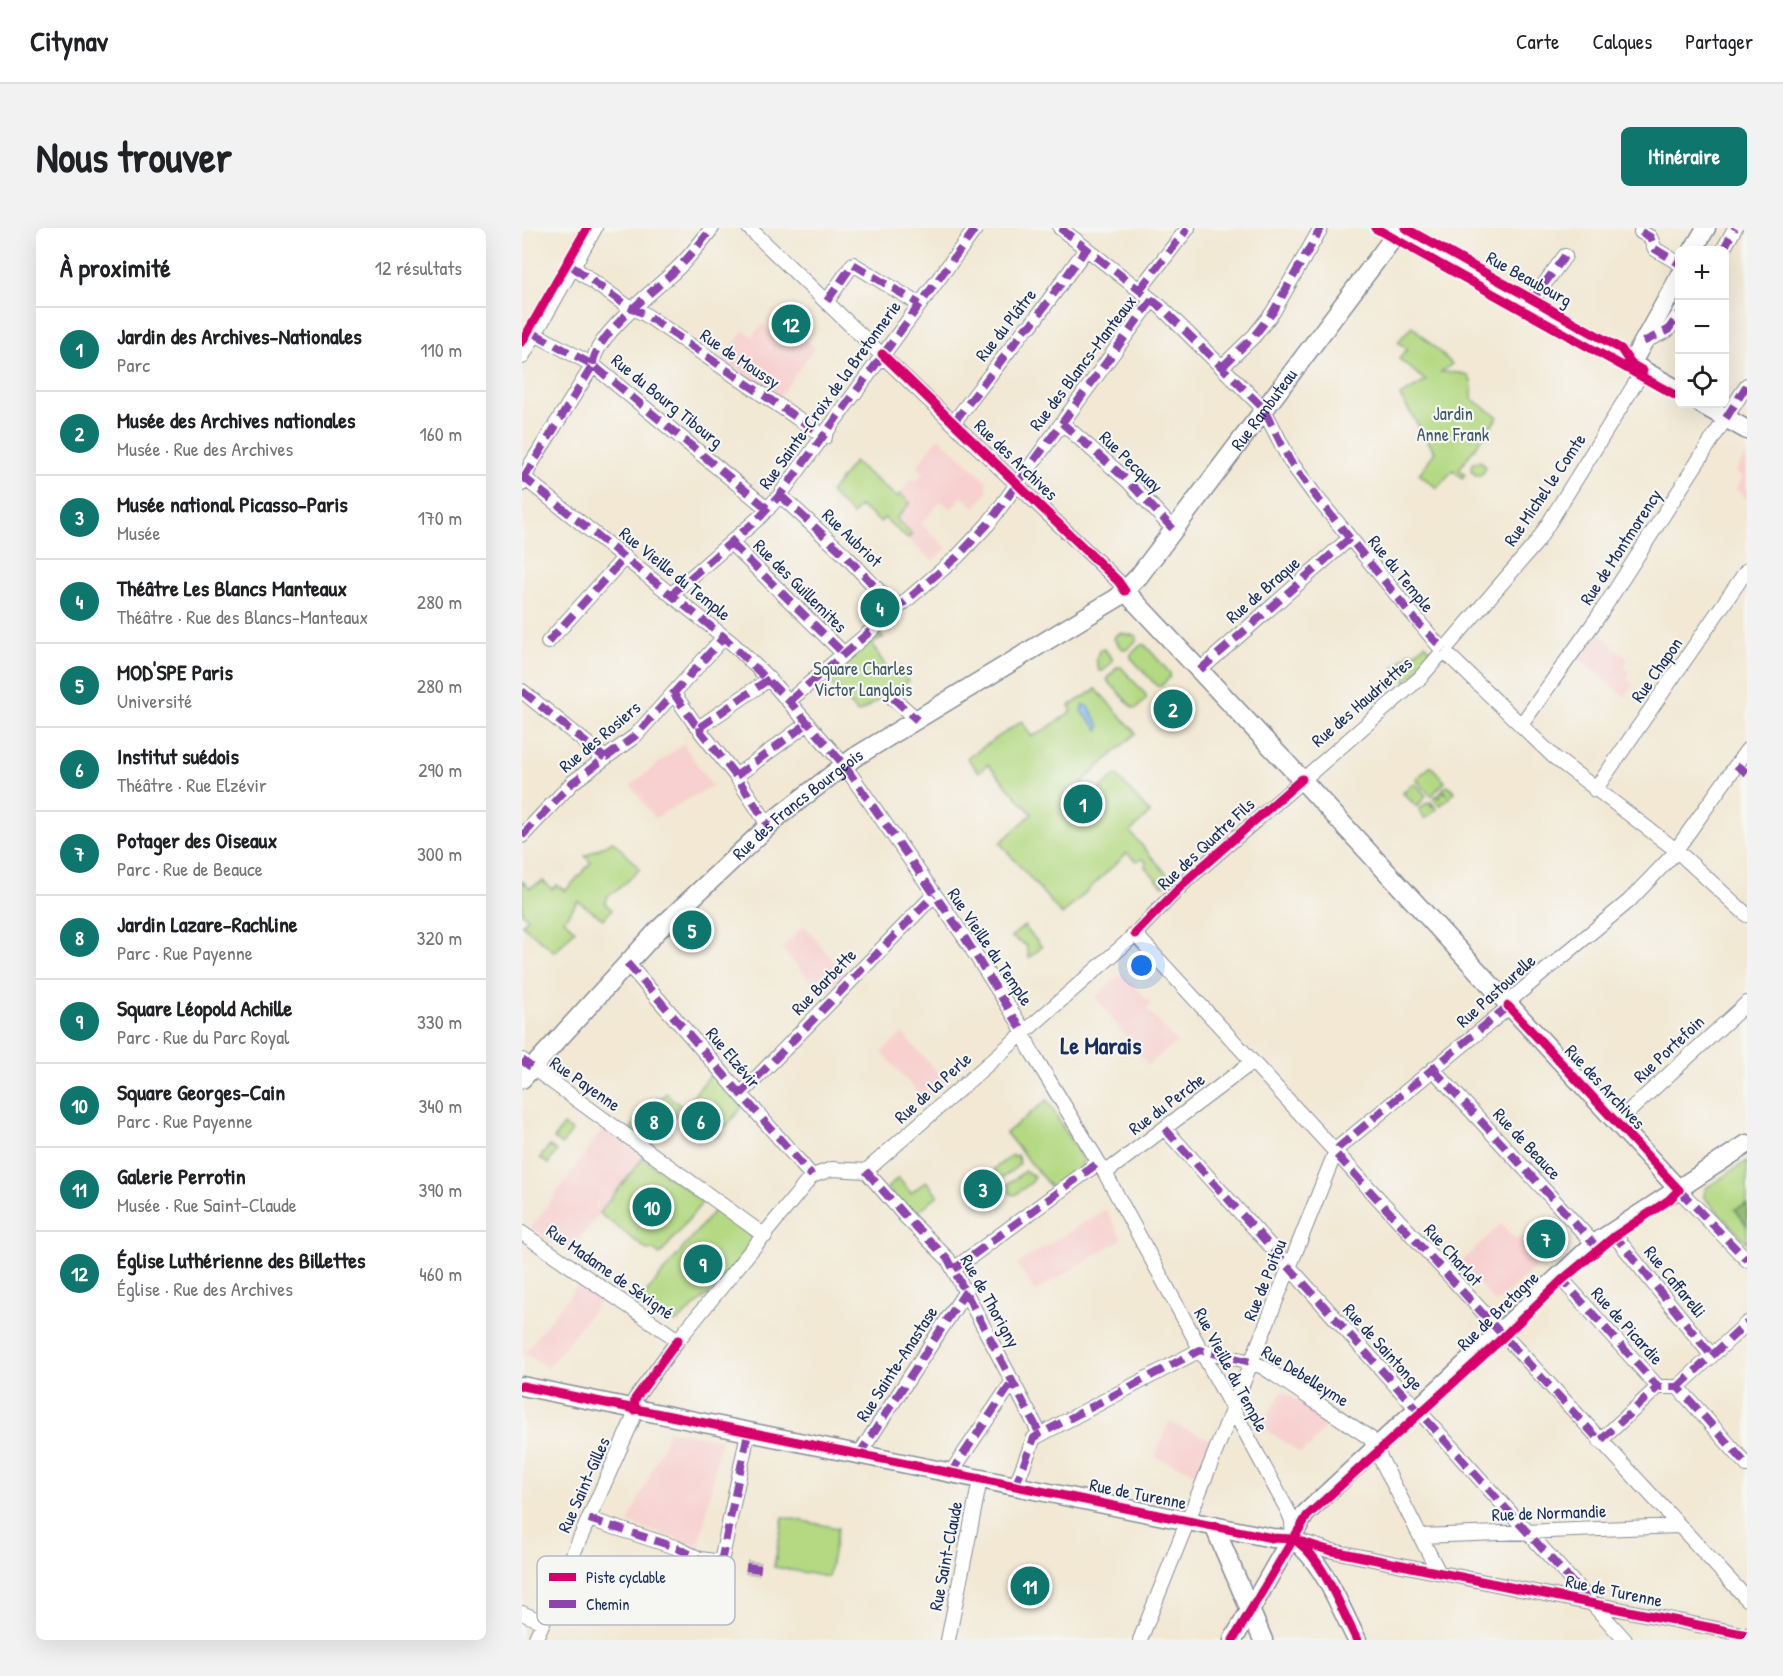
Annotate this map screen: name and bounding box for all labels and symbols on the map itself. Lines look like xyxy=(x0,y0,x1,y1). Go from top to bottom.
street label: Rue Beaubourg xyxy=(1482,245,1576,312)
street label: Rue du Plâtre xyxy=(969,283,1042,366)
street label: Rue des Blancs-Manteaux xyxy=(1023,290,1142,436)
street label: Rue Sainte-Croix de la Bretonnerie xyxy=(753,295,907,494)
pin: 12 xyxy=(772,302,810,346)
street label: Rue de Moussy xyxy=(695,323,786,395)
street label: Rue du Bourg Tibourg xyxy=(606,348,728,453)
street label: Rue Rambuteau xyxy=(1225,363,1303,455)
park label: Jardin Anne Frank xyxy=(1417,401,1490,447)
street label: Rue des Archives xyxy=(969,413,1064,506)
street label: Rue Pecquay xyxy=(1094,425,1169,499)
street label: Rue Michel le Comte xyxy=(1498,428,1592,551)
street label: Rue de Montmorency xyxy=(1574,484,1668,610)
street label: Rue Aubriot xyxy=(817,503,888,573)
street label: Rue Vieille du Temple xyxy=(614,521,736,626)
street label: Rue du Temple xyxy=(1363,530,1440,618)
street label: Rue des Guillemites xyxy=(748,533,853,638)
street label: Rue de Braque xyxy=(1220,550,1305,629)
pin: 4 xyxy=(860,586,900,631)
street label: Rue Chapon xyxy=(1625,632,1688,707)
street label: Rue des Haudriettes xyxy=(1306,651,1418,752)
park label: Square Charles Victor Langlois xyxy=(813,656,913,702)
pin: 2 xyxy=(1154,686,1192,732)
street label: Rue des Rosiers xyxy=(554,695,646,778)
street label: Rue des Francs Bourgeois xyxy=(727,742,867,866)
pin: 1 xyxy=(1064,782,1102,826)
street label: Rue des Quatre Fils xyxy=(1151,792,1260,895)
street label: Rue Vieille du Temple xyxy=(942,883,1039,1010)
pin: 5 xyxy=(672,908,712,952)
street label: Rue Barbette xyxy=(786,943,862,1021)
street label: Rue Pastourelle xyxy=(1451,948,1541,1033)
your location xyxy=(1127,951,1156,980)
street label: Rue Portefoin xyxy=(1628,1009,1710,1088)
street label: Rue Elzévir xyxy=(701,1022,766,1094)
district label: Le Marais xyxy=(1061,1029,1141,1061)
street label: Rue des Archives xyxy=(1560,1039,1651,1135)
street label: Rue de la Perle xyxy=(889,1046,977,1129)
street label: Rue Payenne xyxy=(545,1050,625,1117)
street label: Rue du Perche xyxy=(1123,1067,1210,1141)
pin: 8 xyxy=(634,1098,674,1144)
pin: 6 xyxy=(682,1098,720,1144)
street label: Rue de Beauce xyxy=(1488,1102,1567,1185)
pin: 3 xyxy=(964,1166,1002,1212)
pin: 10 xyxy=(632,1184,672,1230)
pin: 7 xyxy=(1526,1216,1566,1262)
street label: Rue Madame de Sévigné xyxy=(542,1218,679,1325)
street label: Rue Charlot xyxy=(1419,1218,1489,1292)
street label: Rue de Poitou xyxy=(1237,1235,1292,1324)
street label: Rue Caffarelli xyxy=(1639,1240,1712,1323)
pin: 9 xyxy=(684,1242,723,1286)
street label: Rue de Thorigny xyxy=(955,1250,1027,1352)
street label: Rue de Bretagne xyxy=(1451,1265,1544,1356)
street label: Rue de Picardie xyxy=(1586,1281,1669,1370)
street label: Rue de Saintonge xyxy=(1338,1298,1429,1396)
street label: Rue Sainte-Anastase xyxy=(850,1301,943,1426)
street label: Rue Vieille du Temple xyxy=(1188,1303,1275,1436)
street label: Rue Debelleyme xyxy=(1257,1339,1354,1412)
street label: Rue Saint-Gilles xyxy=(551,1433,616,1537)
street label: Rue de Turenne xyxy=(1088,1472,1189,1515)
street label: Rue de Normandie xyxy=(1491,1498,1607,1527)
street label: Rue Saint-Claude xyxy=(923,1499,968,1613)
legend xyxy=(537,1556,735,1625)
pin: 11 xyxy=(1010,1564,1050,1608)
text: Piste cyclable xyxy=(586,1566,667,1588)
street label: Rue de Turenne xyxy=(1563,1568,1665,1613)
text: Chemin xyxy=(586,1593,630,1615)

